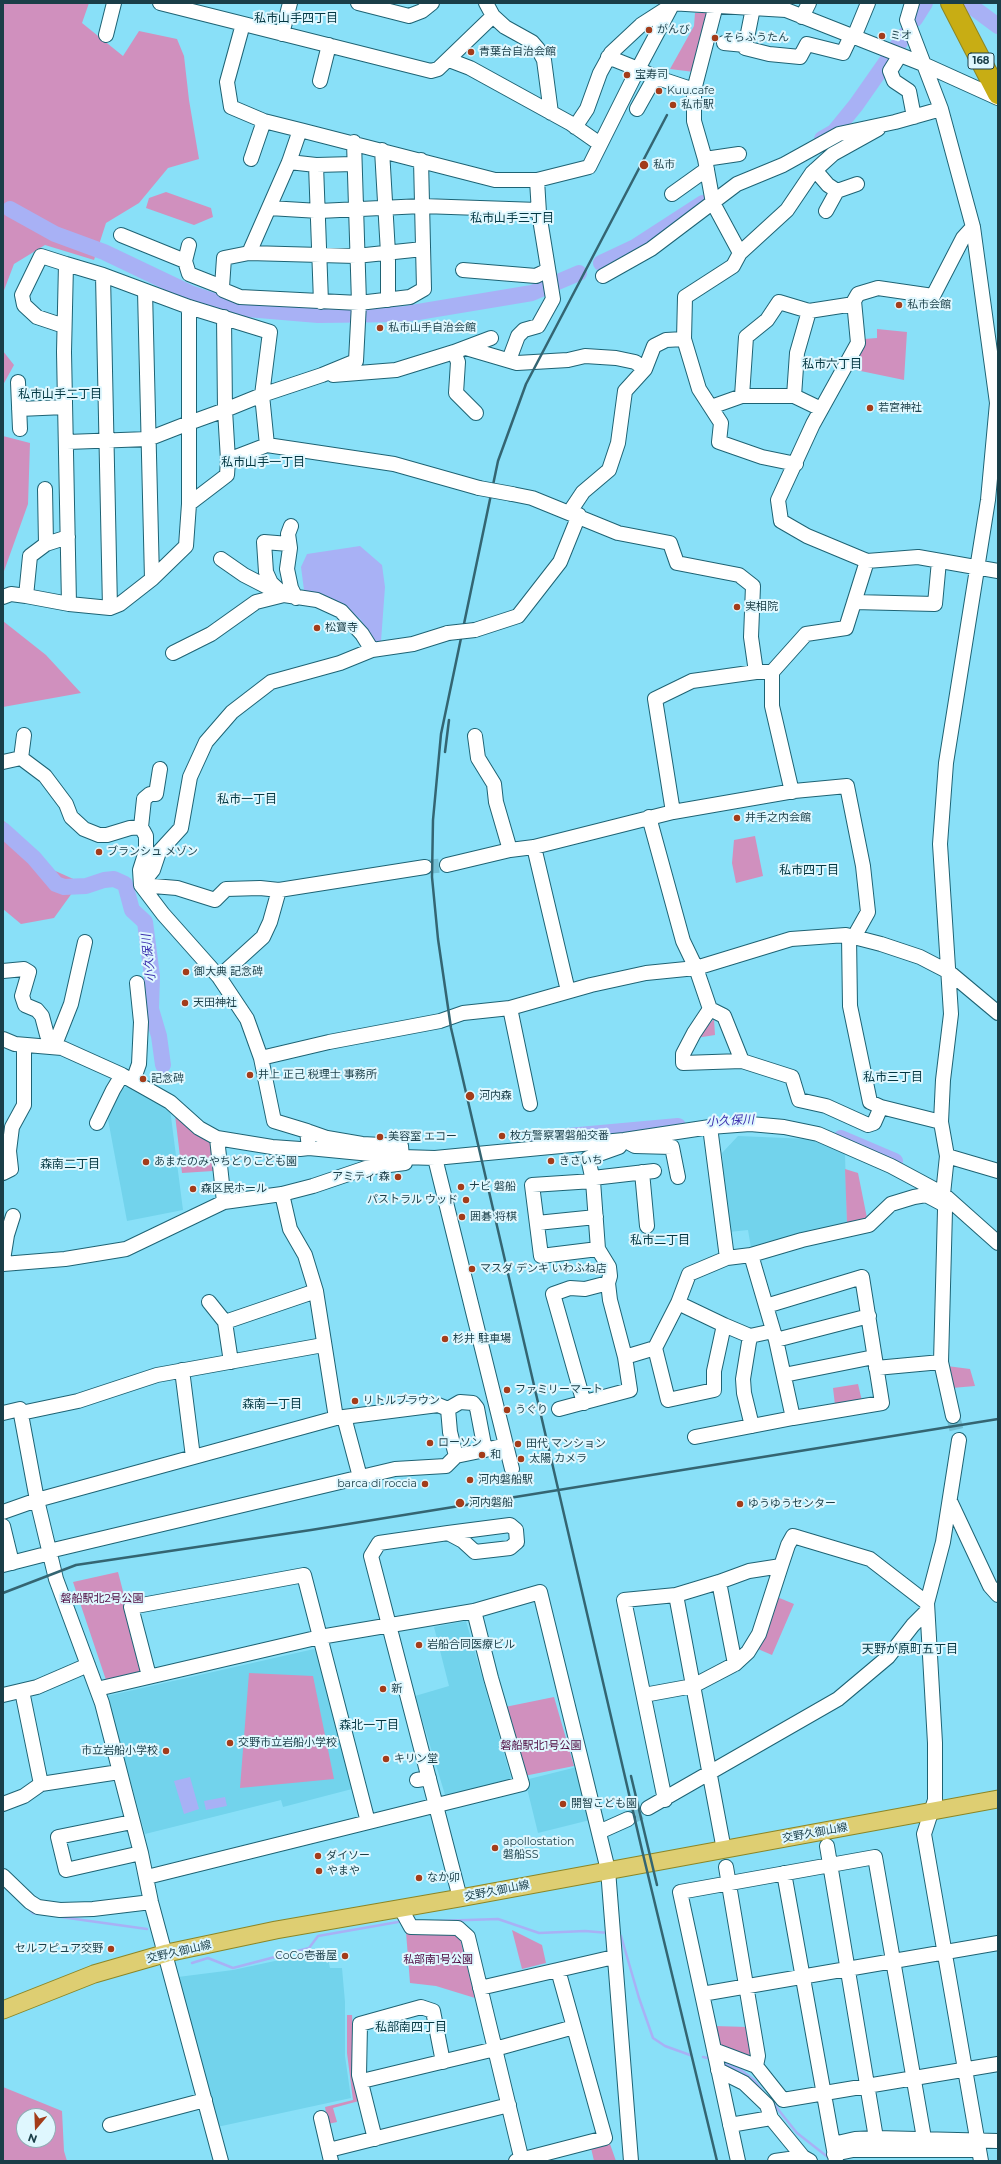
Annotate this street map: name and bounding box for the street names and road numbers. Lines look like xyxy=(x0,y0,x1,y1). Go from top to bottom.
road number: 168 xyxy=(968,53,994,69)
street label: 交野久御山線 xyxy=(781,1821,849,1845)
street label: 交野久御山線 xyxy=(463,1878,531,1904)
street label: 交野久御山線 xyxy=(145,1938,213,1966)

